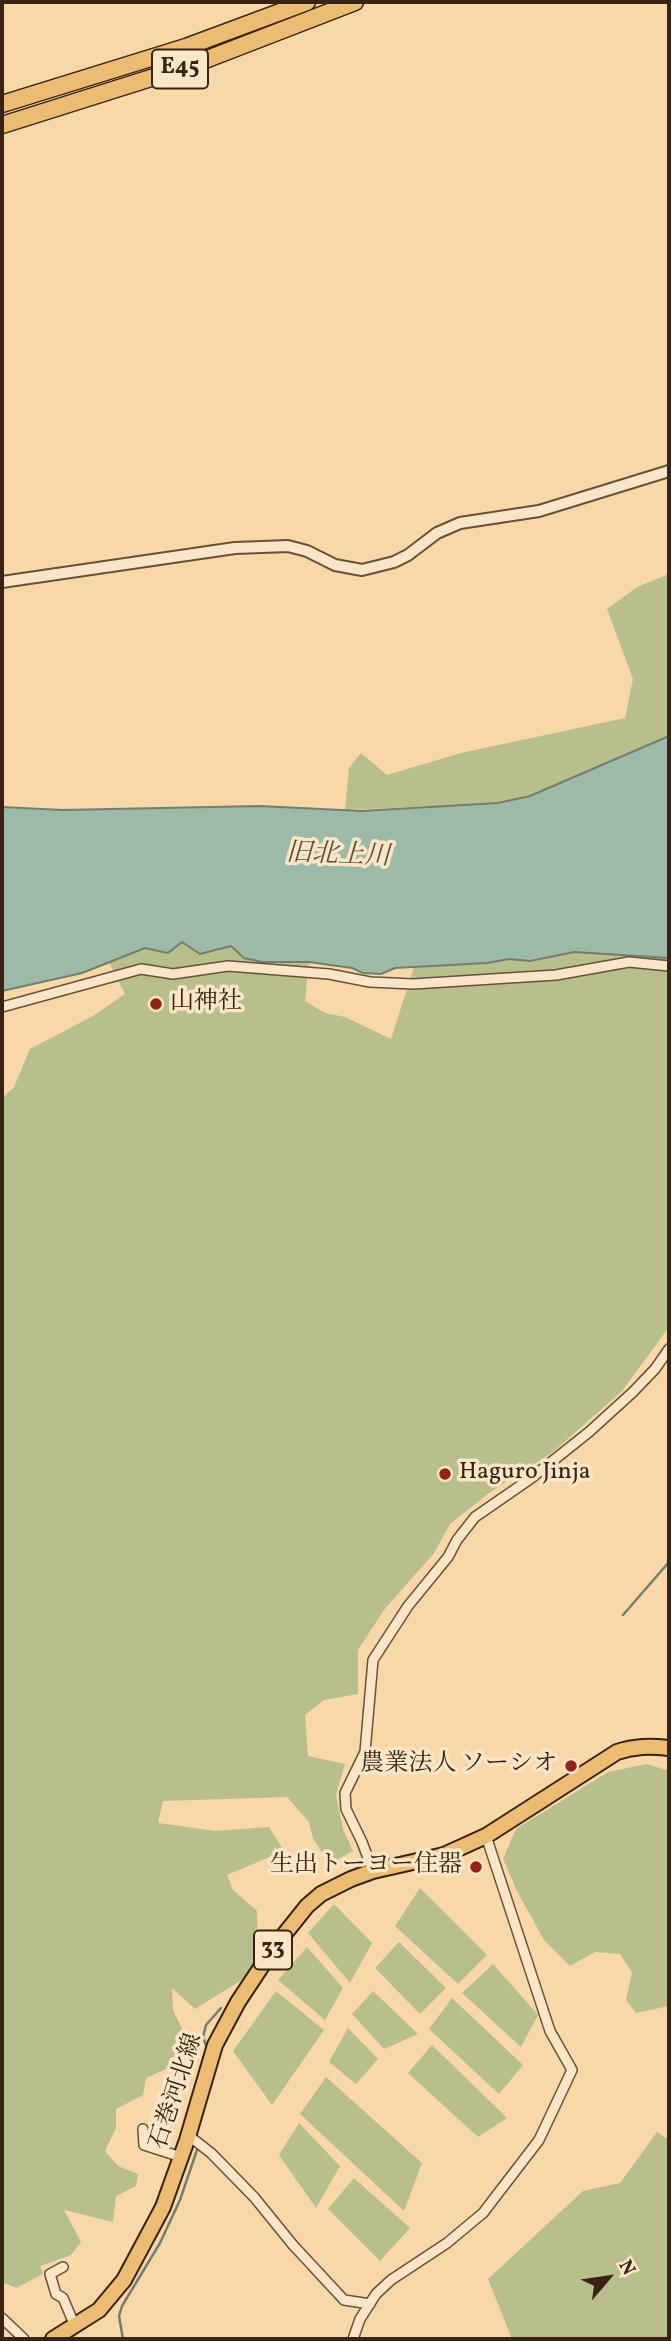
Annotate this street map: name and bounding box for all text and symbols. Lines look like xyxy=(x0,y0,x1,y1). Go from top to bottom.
road number: E45 xyxy=(152,50,208,88)
water label: 旧北上川 xyxy=(285,840,391,874)
place label: 山神社 xyxy=(170,990,242,1018)
marker: 山神社 xyxy=(148,996,164,1012)
place label: Haguro Jinja xyxy=(459,1460,591,1488)
marker: Haguro Jinja xyxy=(437,1466,453,1482)
place label: 農業法人 ソーシオ xyxy=(360,1752,557,1780)
marker: 農業法人 ソーシオ xyxy=(563,1758,579,1774)
place label: 生出トーヨー住器 xyxy=(270,1853,462,1881)
marker: 生出トーヨー住器 xyxy=(468,1859,484,1875)
road number: 33 xyxy=(254,1930,292,1969)
street label: 石巻河北線 xyxy=(146,2030,210,2154)
north arrow xyxy=(573,2243,643,2313)
text: N xyxy=(612,2255,641,2280)

